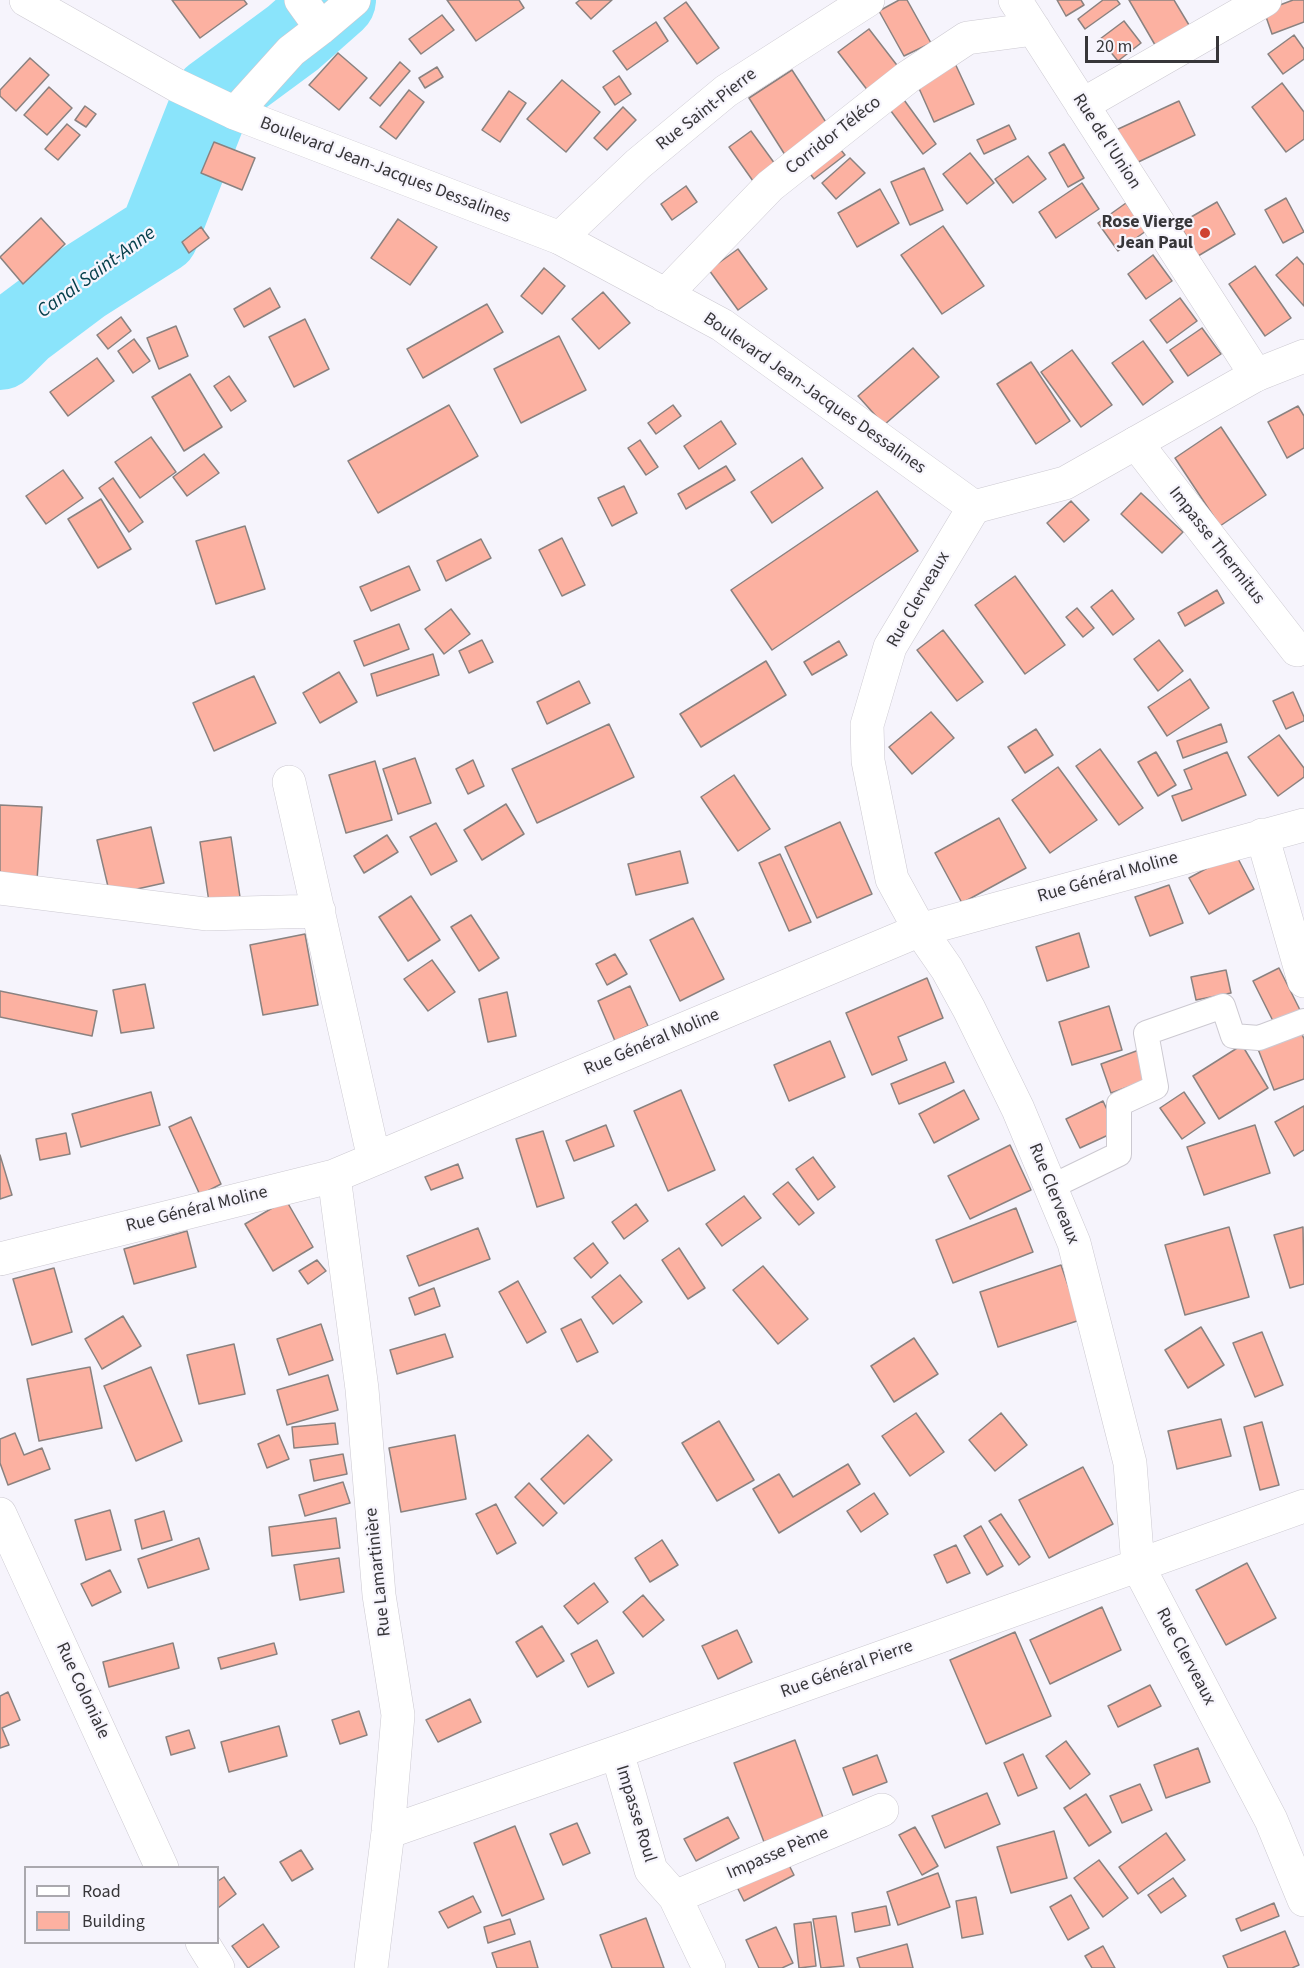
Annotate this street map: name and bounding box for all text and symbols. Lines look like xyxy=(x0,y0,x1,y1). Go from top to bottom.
scale bar xyxy=(1088,24,1222,62)
text: 20 m xyxy=(1096,34,1132,59)
street label: Rue Saint-Pierre xyxy=(652,64,762,156)
street label: Rue de l'Union xyxy=(1067,90,1145,194)
street label: Corridor Téléco xyxy=(782,92,886,180)
street label: Boulevard Jean-Jacques Dessalines xyxy=(257,113,513,229)
place label: Rose Vierge Jean Paul xyxy=(1101,212,1193,254)
water label: Canal Saint-Anne xyxy=(33,222,161,324)
marker: Rose Vierge Jean Paul xyxy=(1198,226,1212,240)
street label: Boulevard Jean-Jacques Dessalines xyxy=(699,309,929,479)
street label: Impasse Thermitus xyxy=(1163,483,1269,609)
street label: Rue Clerveaux xyxy=(883,548,955,652)
street label: Rue Général Moline xyxy=(1035,848,1181,908)
street label: Rue Général Moline xyxy=(581,1005,723,1081)
street label: Rue Clerveaux xyxy=(1023,1140,1083,1248)
street label: Rue Général Moline xyxy=(124,1182,270,1238)
street label: Rue Lamartinière xyxy=(361,1507,397,1637)
street label: Rue Clerveaux xyxy=(1150,1605,1220,1709)
street label: Rue Général Pierre xyxy=(778,1636,916,1704)
street label: Rue Coloniale xyxy=(50,1639,114,1743)
street label: Impasse Roul xyxy=(610,1763,660,1865)
street label: Impasse Pème xyxy=(724,1823,832,1885)
legend xyxy=(24,1866,219,1944)
text: Road xyxy=(82,1879,121,1904)
text: Building xyxy=(82,1909,145,1934)

